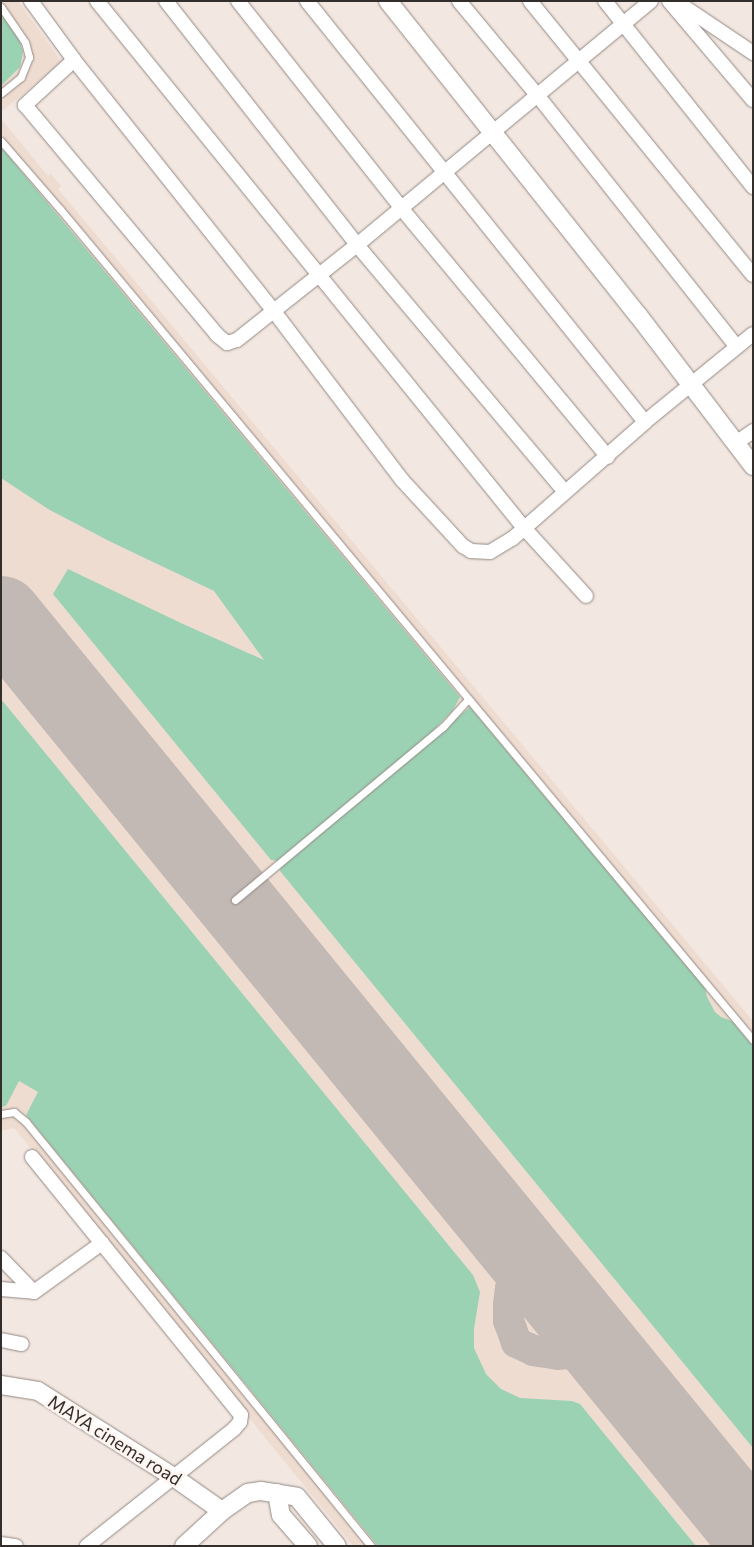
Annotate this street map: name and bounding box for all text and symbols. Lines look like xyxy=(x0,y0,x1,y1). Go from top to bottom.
street label: MAYA cinema road xyxy=(44,1390,186,1490)

